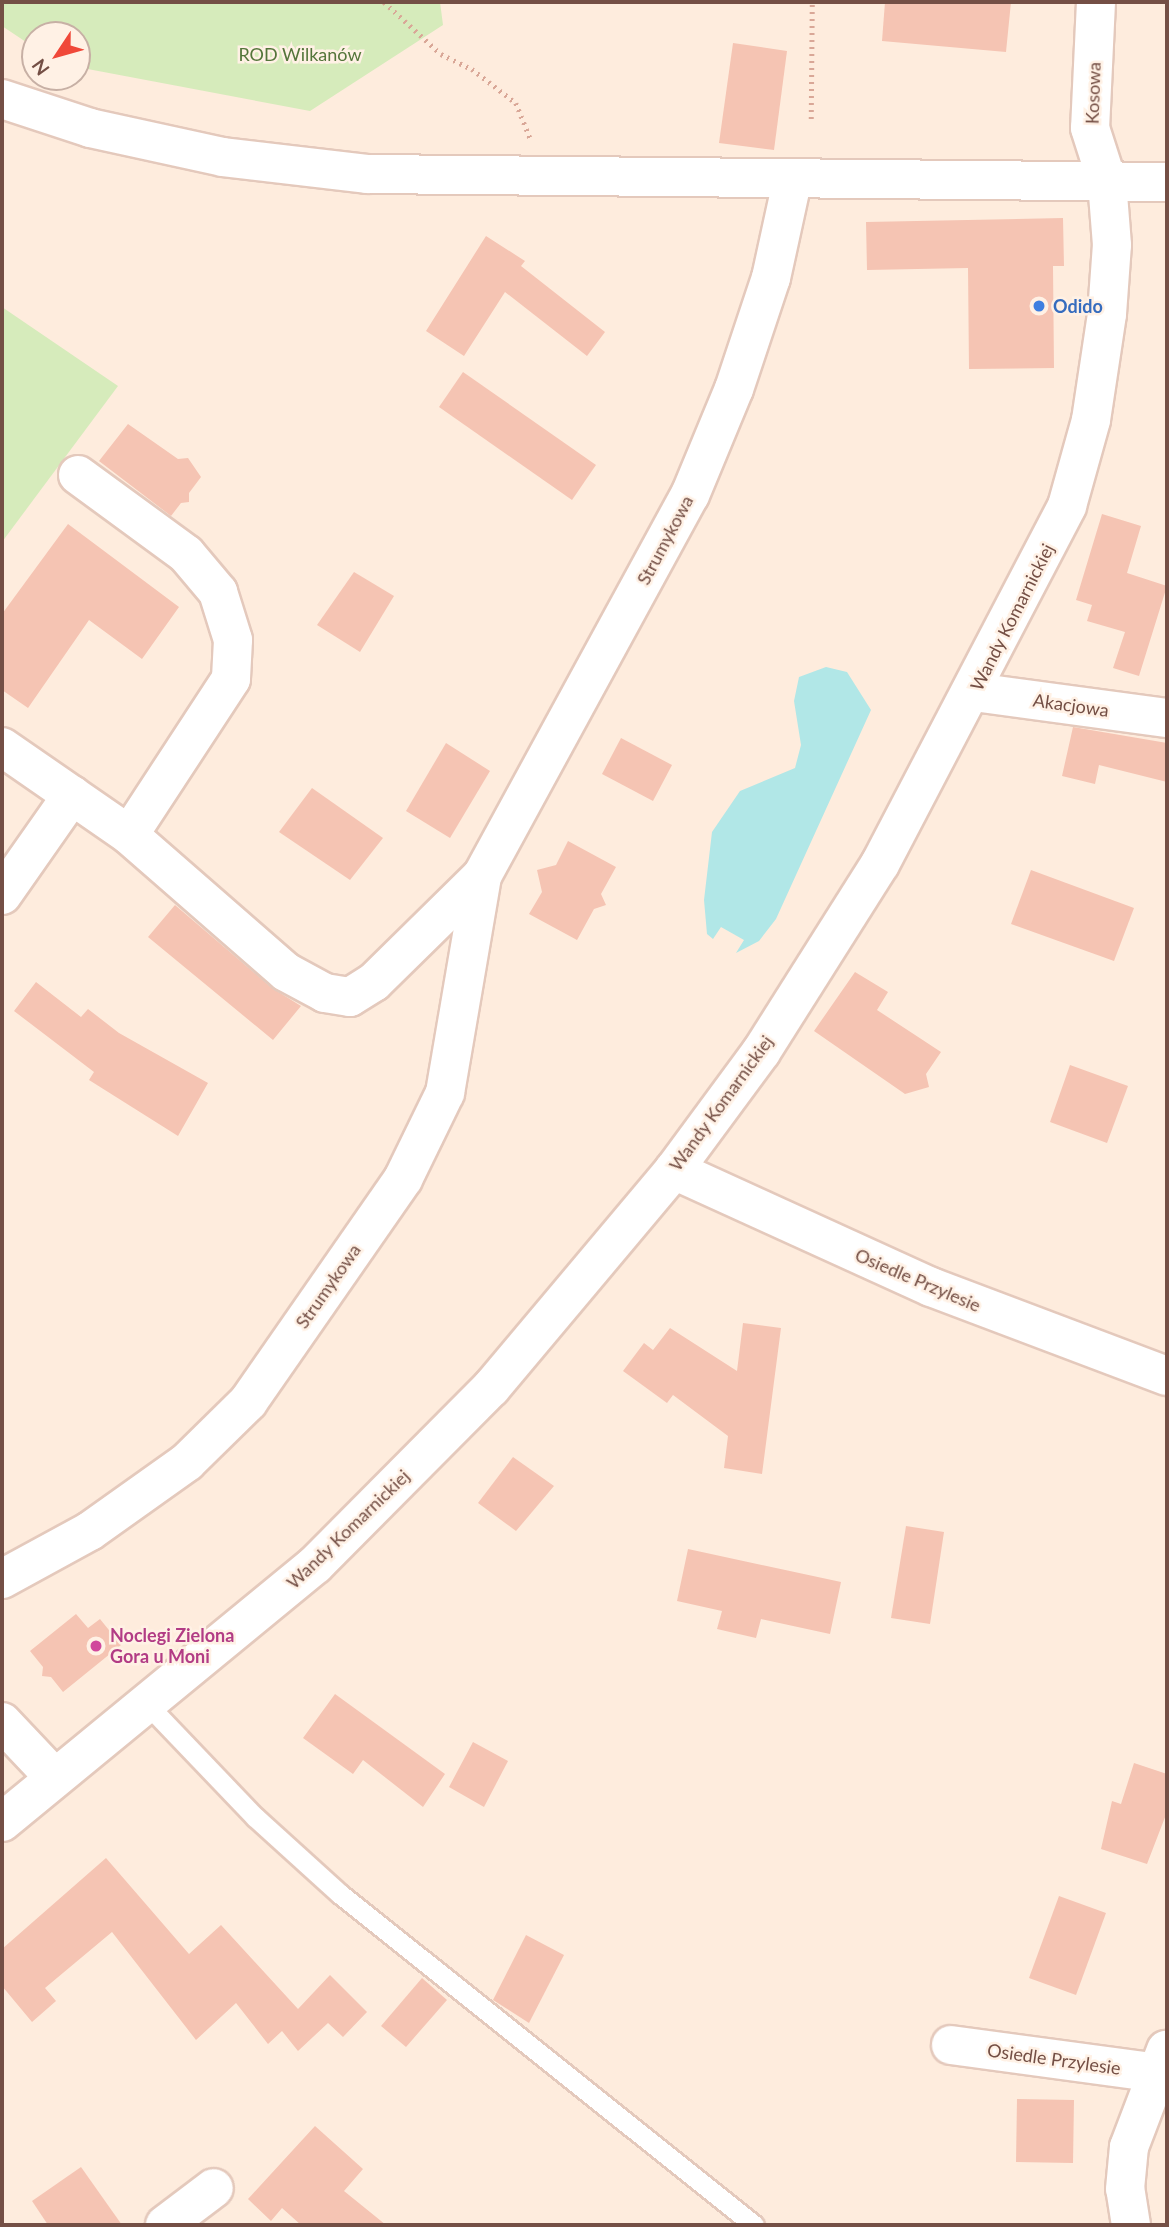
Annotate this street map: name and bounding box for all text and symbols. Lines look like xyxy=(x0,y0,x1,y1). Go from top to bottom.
north arrow xyxy=(21,21,91,91)
park label: ROD Wilkanów xyxy=(238,43,362,65)
text: N xyxy=(27,55,54,80)
street label: Kosowa xyxy=(1081,61,1105,125)
place label: Odido xyxy=(1053,295,1103,317)
marker: Odido xyxy=(1031,298,1047,314)
street label: Strumykowa xyxy=(632,492,698,588)
street label: Wandy Komarnickiej xyxy=(965,540,1059,694)
street label: Akacjowa xyxy=(1032,689,1110,721)
street label: Wandy Komarnickiej xyxy=(664,1031,778,1175)
street label: Strumykowa xyxy=(291,1240,365,1332)
street label: Osiedle Przylesie xyxy=(852,1244,984,1316)
street label: Wandy Komarnickiej xyxy=(282,1465,414,1593)
place label: Noclegi Zielona Gora u Moni xyxy=(110,1625,234,1668)
marker: Noclegi Zielona Gora u Moni xyxy=(88,1638,104,1654)
street label: Osiedle Przylesie xyxy=(986,2039,1122,2079)

